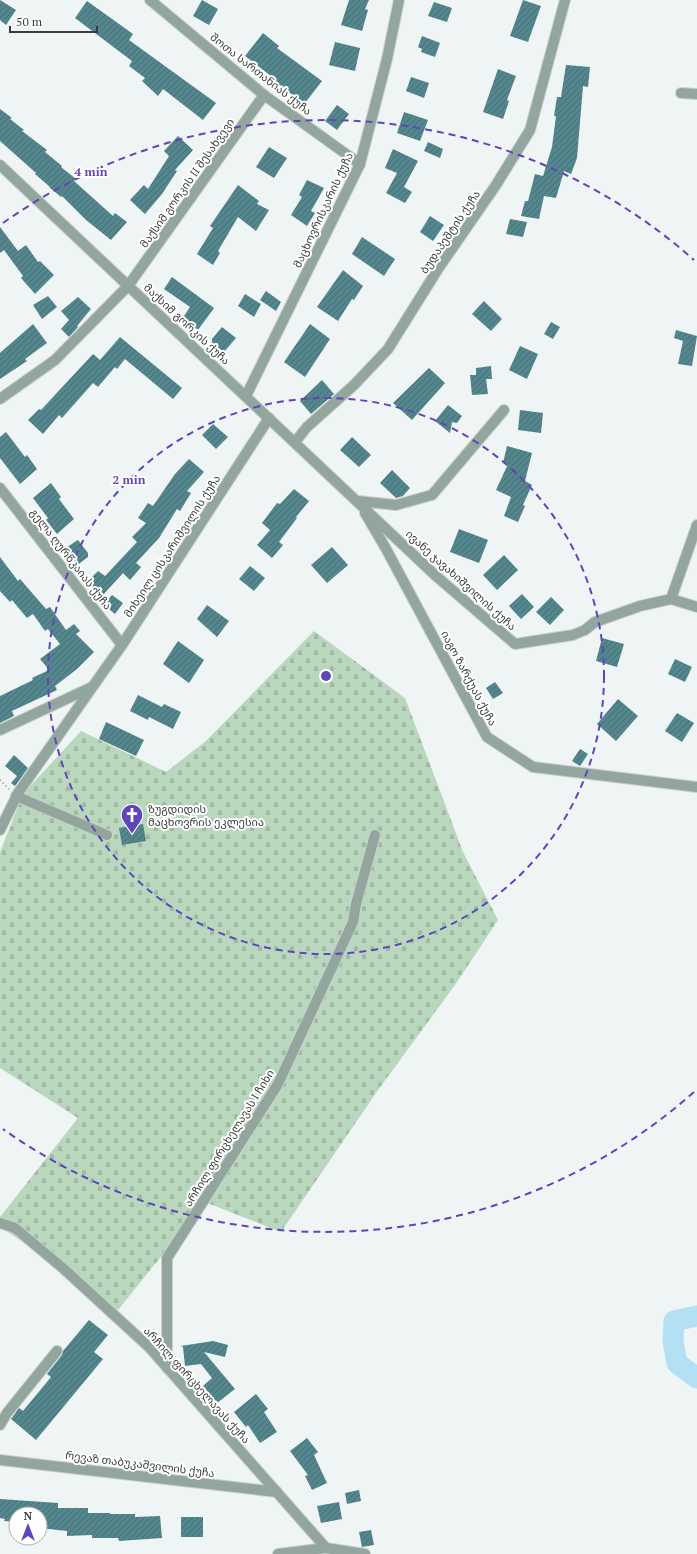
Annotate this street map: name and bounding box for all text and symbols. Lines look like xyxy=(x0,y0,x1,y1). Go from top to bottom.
scale bar xyxy=(10,8,97,34)
text: 50 m xyxy=(16,14,43,29)
street label: შოთა სართანიას ქუჩა xyxy=(207,30,315,118)
street label: მაქსიმ გორკის II შესახვევი xyxy=(137,115,237,251)
street label: მაცხოვრისკარის ქუჩა xyxy=(290,150,356,270)
text: 4 min xyxy=(75,164,108,179)
street label: ბუდაპეშტის ქუჩა xyxy=(417,188,483,276)
street label: მაქსიმ გორკის ქუჩა xyxy=(141,280,233,368)
text: 2 min xyxy=(113,472,146,487)
street label: მიხეილ ცისკარიშვილის ქუჩა xyxy=(121,472,223,620)
street label: გელა ღურწკაიას ქუჩა xyxy=(27,506,115,612)
street label: ივანე ჯავახიშვილის ქუჩა xyxy=(403,527,519,633)
street label: იაგო ზარქუას ქუჩა xyxy=(438,628,500,728)
centre of rings xyxy=(319,669,333,683)
church icon: ზუგდიდის მაცხოვრის ეკლესია xyxy=(119,802,145,835)
place label: ზუგდიდის მაცხოვრის ეკლესია xyxy=(148,802,264,829)
street label: არჩილ ფირცხელავას I ჩიხი xyxy=(181,1067,277,1209)
street label: არჩილ ფირცხელავას ქუჩა xyxy=(141,1324,253,1446)
street label: რევაზ თაბუკაშვილის ქუჩა xyxy=(65,1448,215,1480)
north arrow xyxy=(8,1506,48,1546)
text: N xyxy=(24,1509,33,1523)

